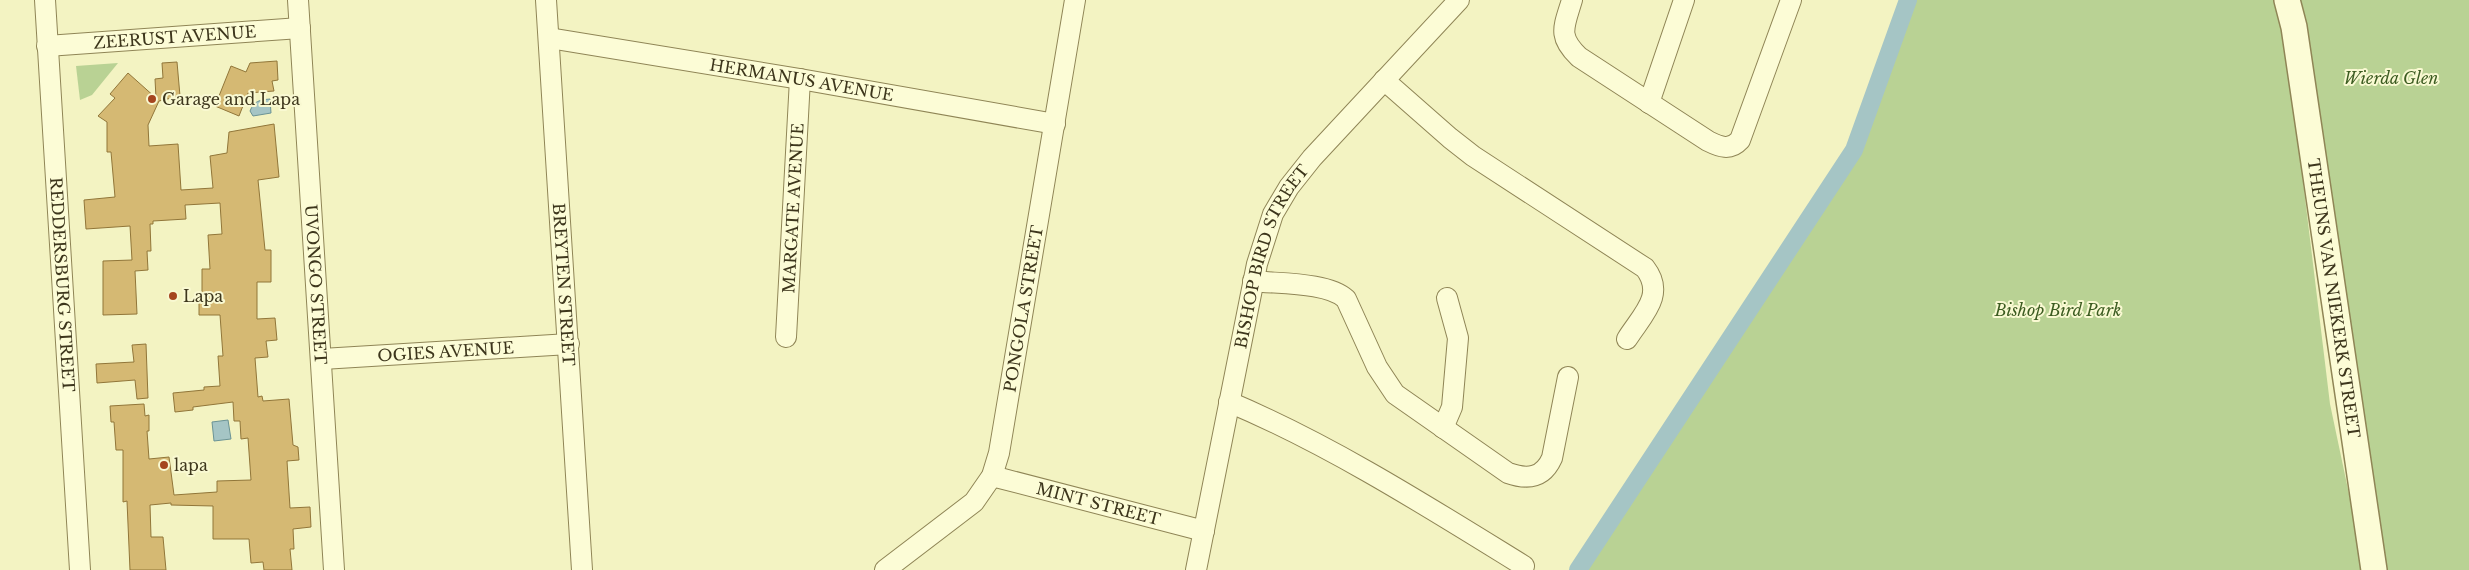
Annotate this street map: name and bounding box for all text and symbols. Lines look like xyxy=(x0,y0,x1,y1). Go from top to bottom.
street label: ZEERUST AVENUE xyxy=(93,21,257,53)
street label: HERMANUS AVENUE xyxy=(708,54,895,105)
park label: Wierda Glen xyxy=(2344,68,2438,88)
place label: Garage and Lapa xyxy=(162,89,300,109)
marker: Garage and Lapa xyxy=(146,93,158,105)
street label: MARGATE AVENUE xyxy=(778,122,808,294)
street label: THEUNS VAN NIEKERK STREET xyxy=(2303,157,2364,439)
street label: BISHOP BIRD STREET xyxy=(1230,160,1313,350)
street label: REDDERSBURG STREET xyxy=(46,177,79,392)
street label: BREYTEN STREET xyxy=(549,202,579,367)
street label: UVONGO STREET xyxy=(301,204,331,365)
street label: PONGOLA STREET xyxy=(999,224,1047,394)
place label: Lapa xyxy=(183,286,223,306)
marker: Lapa xyxy=(167,290,179,302)
park label: Bishop Bird Park xyxy=(1994,300,2121,320)
street label: OGIES AVENUE xyxy=(377,337,515,366)
place label: lapa xyxy=(174,455,208,475)
marker: lapa xyxy=(158,459,170,471)
street label: MINT STREET xyxy=(1034,478,1163,529)

